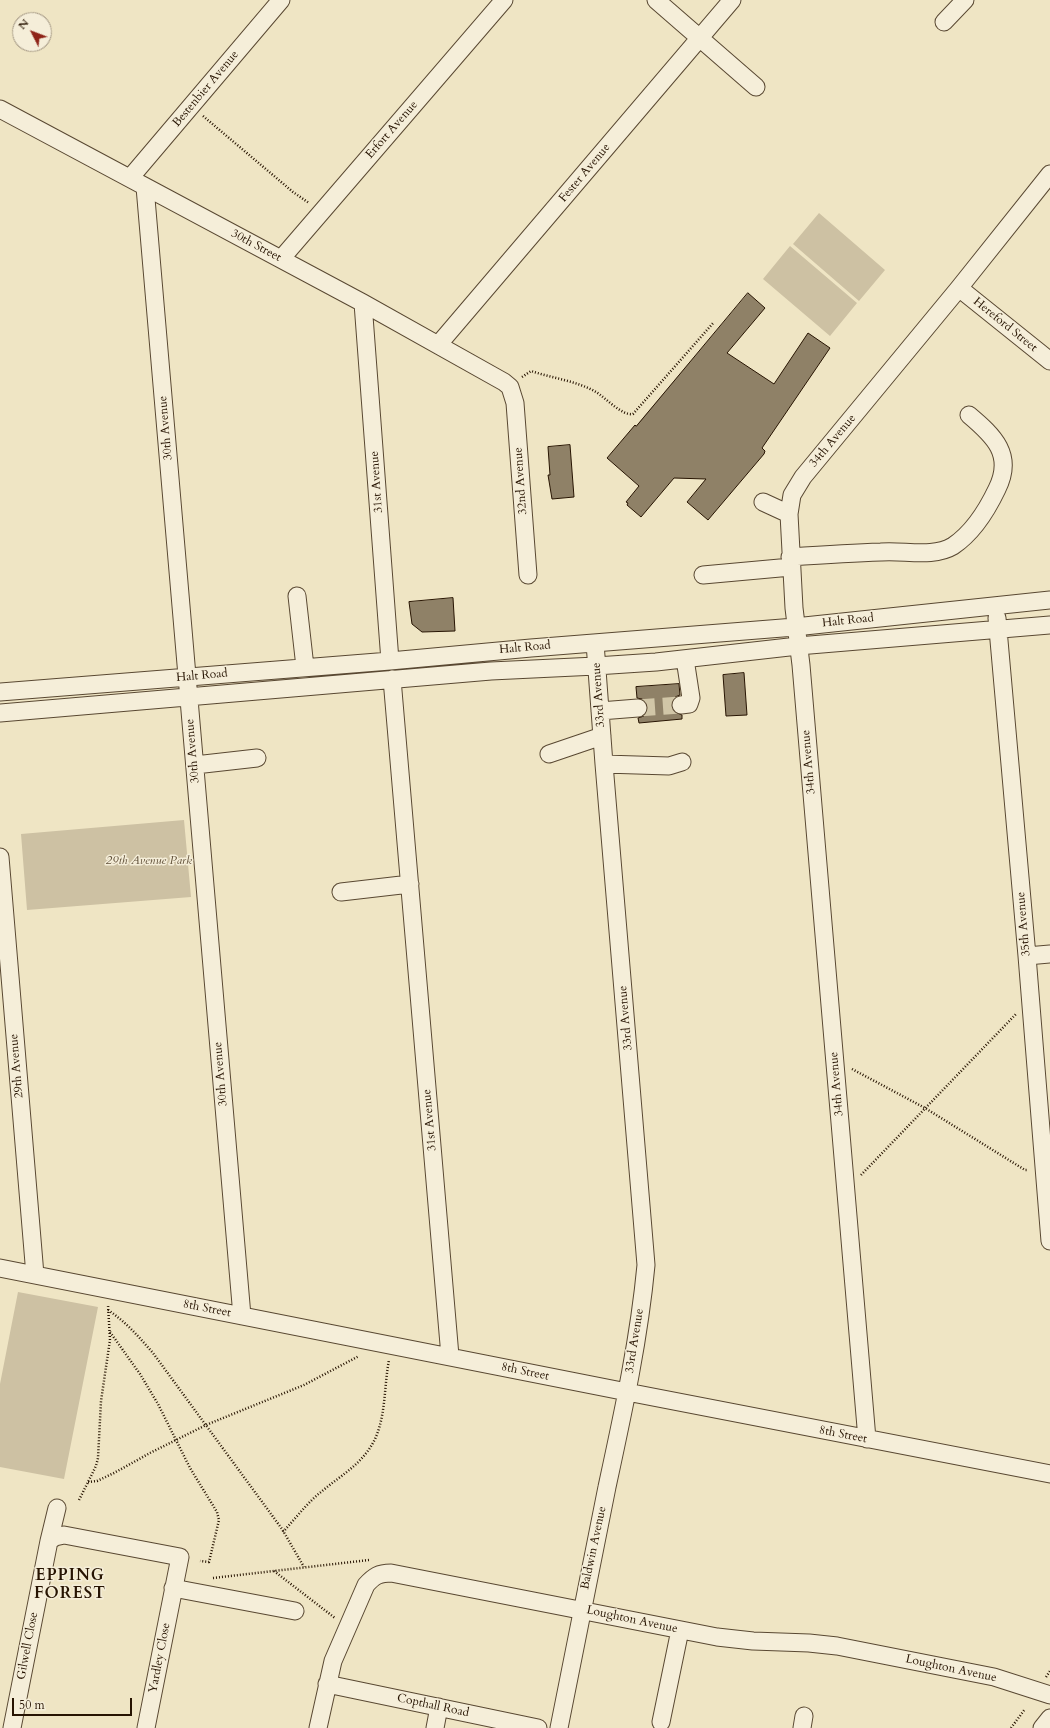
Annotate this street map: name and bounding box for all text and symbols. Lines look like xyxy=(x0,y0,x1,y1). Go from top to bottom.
north arrow xyxy=(12,12,52,52)
text: N xyxy=(15,16,32,33)
street label: Bestenbier Avenue xyxy=(170,48,242,130)
street label: Erfort Avenue xyxy=(363,98,421,162)
street label: Fester Avenue xyxy=(556,141,614,205)
street label: 30th Street xyxy=(228,227,284,265)
street label: Hereford Street xyxy=(970,295,1040,355)
street label: 30th Avenue xyxy=(156,395,176,461)
street label: 34th Avenue xyxy=(807,412,859,470)
street label: 32nd Avenue xyxy=(511,447,531,515)
street label: 31st Avenue xyxy=(368,450,386,514)
street label: Halt Road xyxy=(822,611,874,631)
street label: Halt Road xyxy=(499,639,551,657)
street label: 33rd Avenue xyxy=(590,662,608,728)
street label: Halt Road xyxy=(176,667,228,685)
street label: 30th Avenue xyxy=(183,718,203,784)
street label: 34th Avenue xyxy=(799,729,819,795)
park label: 29th Avenue Park xyxy=(106,854,192,868)
street label: 35th Avenue xyxy=(1014,891,1034,957)
street label: 33rd Avenue xyxy=(616,985,636,1051)
street label: 29th Avenue xyxy=(7,1033,27,1099)
street label: 30th Avenue xyxy=(211,1041,231,1107)
street label: 34th Avenue xyxy=(827,1051,847,1117)
street label: 31st Avenue xyxy=(420,1088,440,1152)
street label: 8th Street xyxy=(182,1297,232,1321)
street label: 33rd Avenue xyxy=(623,1308,647,1374)
street label: 8th Street xyxy=(500,1360,550,1384)
street label: 8th Street xyxy=(818,1423,868,1447)
street label: Baldwin Avenue xyxy=(578,1505,610,1591)
district label: EPPING FOREST xyxy=(34,1566,106,1604)
street label: Loughton Avenue xyxy=(585,1603,679,1637)
street label: Gilwell Close xyxy=(14,1611,42,1681)
street label: Yardley Close xyxy=(146,1622,174,1694)
street label: Loughton Avenue xyxy=(904,1652,998,1686)
scale bar xyxy=(14,1690,134,1716)
street label: Copthall Road xyxy=(396,1691,470,1721)
text: 50 m xyxy=(19,1697,45,1713)

